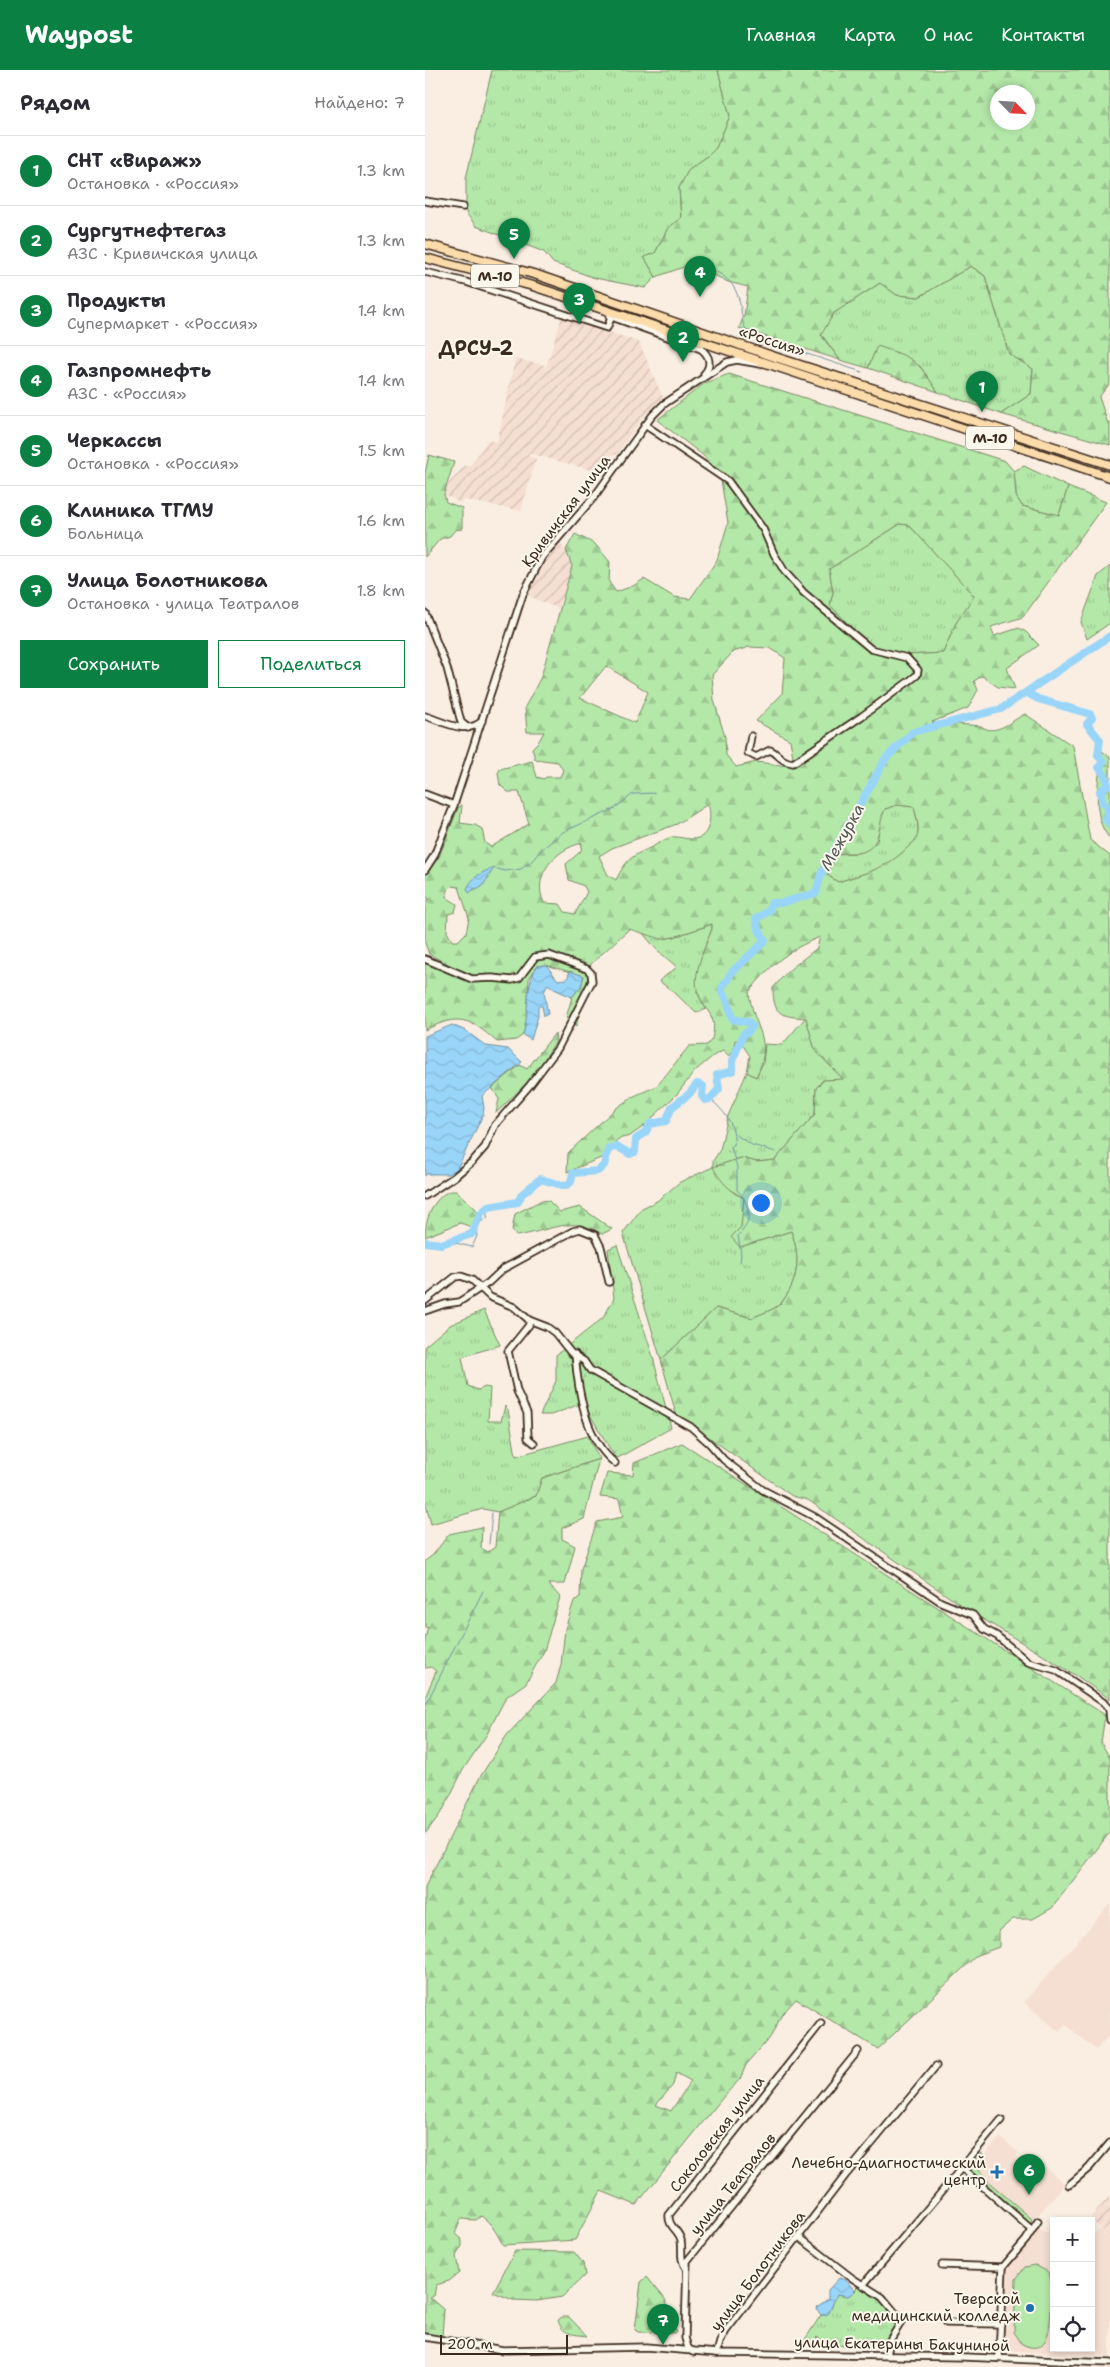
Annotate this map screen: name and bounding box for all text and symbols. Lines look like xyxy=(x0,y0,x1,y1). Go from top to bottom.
text: Waypost xyxy=(25,19,133,51)
text: Главная xyxy=(746,23,816,47)
text: Карта xyxy=(844,23,896,47)
text: О нас xyxy=(924,23,973,47)
text: Контакты xyxy=(1001,23,1085,47)
north arrow xyxy=(990,85,1035,130)
text: Рядом xyxy=(20,89,90,117)
text: Найдено: 7 xyxy=(314,92,405,113)
text: СНТ «Вираж» xyxy=(67,148,202,173)
text: 1 xyxy=(32,160,40,181)
text: 1.3 km xyxy=(357,160,405,181)
text: Остановка · «Россия» xyxy=(67,173,239,194)
text: Сургутнефтегаз xyxy=(67,218,226,243)
pin: 5 xyxy=(498,218,530,259)
text: 2 xyxy=(30,230,42,251)
text: 1.3 km xyxy=(357,230,405,251)
text: АЗС · Кривичская улица xyxy=(67,243,258,264)
pin: 4 xyxy=(684,256,716,297)
road number: М-10 xyxy=(471,265,519,288)
pin: 3 xyxy=(563,283,595,324)
text: Продукты xyxy=(67,288,166,313)
text: 3 xyxy=(30,300,42,321)
text: 1.4 km xyxy=(358,300,405,321)
text: Супермаркет · «Россия» xyxy=(67,313,258,334)
pin: 2 xyxy=(667,321,699,362)
street label: «Россия» xyxy=(736,321,808,361)
district label: ДРСУ-2 xyxy=(439,335,513,361)
text: Газпромнефть xyxy=(67,358,211,383)
text: 4 xyxy=(30,370,42,391)
text: 1.4 km xyxy=(358,370,405,391)
pin: 1 xyxy=(966,371,998,412)
text: АЗС · «Россия» xyxy=(67,383,186,404)
road number: М-10 xyxy=(966,426,1014,449)
text: Черкассы xyxy=(67,428,162,453)
text: 5 xyxy=(31,440,41,461)
text: 1.5 km xyxy=(358,440,405,461)
street label: Кривичская улица xyxy=(517,450,615,571)
text: Остановка · «Россия» xyxy=(67,453,239,474)
text: Клиника ТГМУ xyxy=(67,498,214,523)
text: 6 xyxy=(30,510,42,531)
text: 1.6 km xyxy=(357,510,405,531)
text: Больница xyxy=(67,523,143,544)
text: Улица Болотникова xyxy=(67,568,267,593)
text: 7 xyxy=(30,580,42,601)
text: 1.8 km xyxy=(357,580,405,601)
text: Остановка · улица Театралов xyxy=(67,593,299,614)
button: Сохранить xyxy=(20,640,208,688)
button: Поделиться xyxy=(218,640,405,688)
water label: Межурка xyxy=(815,800,869,874)
your location xyxy=(748,1190,774,1216)
street label: Соколовская улица xyxy=(665,2071,769,2196)
street label: улица Театралов xyxy=(686,2129,780,2239)
place label: Лечебно-диагностический центр xyxy=(792,2153,986,2190)
pin: 6 xyxy=(1013,2154,1045,2195)
marker: Лечебно-диагностический центр xyxy=(990,2165,1004,2179)
street label: улица Болотникова xyxy=(706,2206,810,2335)
map controls xyxy=(1050,2217,1095,2352)
button: + xyxy=(1050,2217,1095,2262)
button: − xyxy=(1050,2262,1095,2307)
place label: Тверской медицинский колледж xyxy=(851,2289,1021,2326)
marker: Тверской медицинский колледж xyxy=(1024,2302,1036,2314)
pin: 7 xyxy=(647,2304,679,2345)
button: locate xyxy=(1050,2307,1095,2352)
scale bar xyxy=(440,2332,567,2355)
street label: улица Екатерины Бакуниной xyxy=(794,2332,1010,2356)
text: 200 m xyxy=(447,2335,493,2353)

